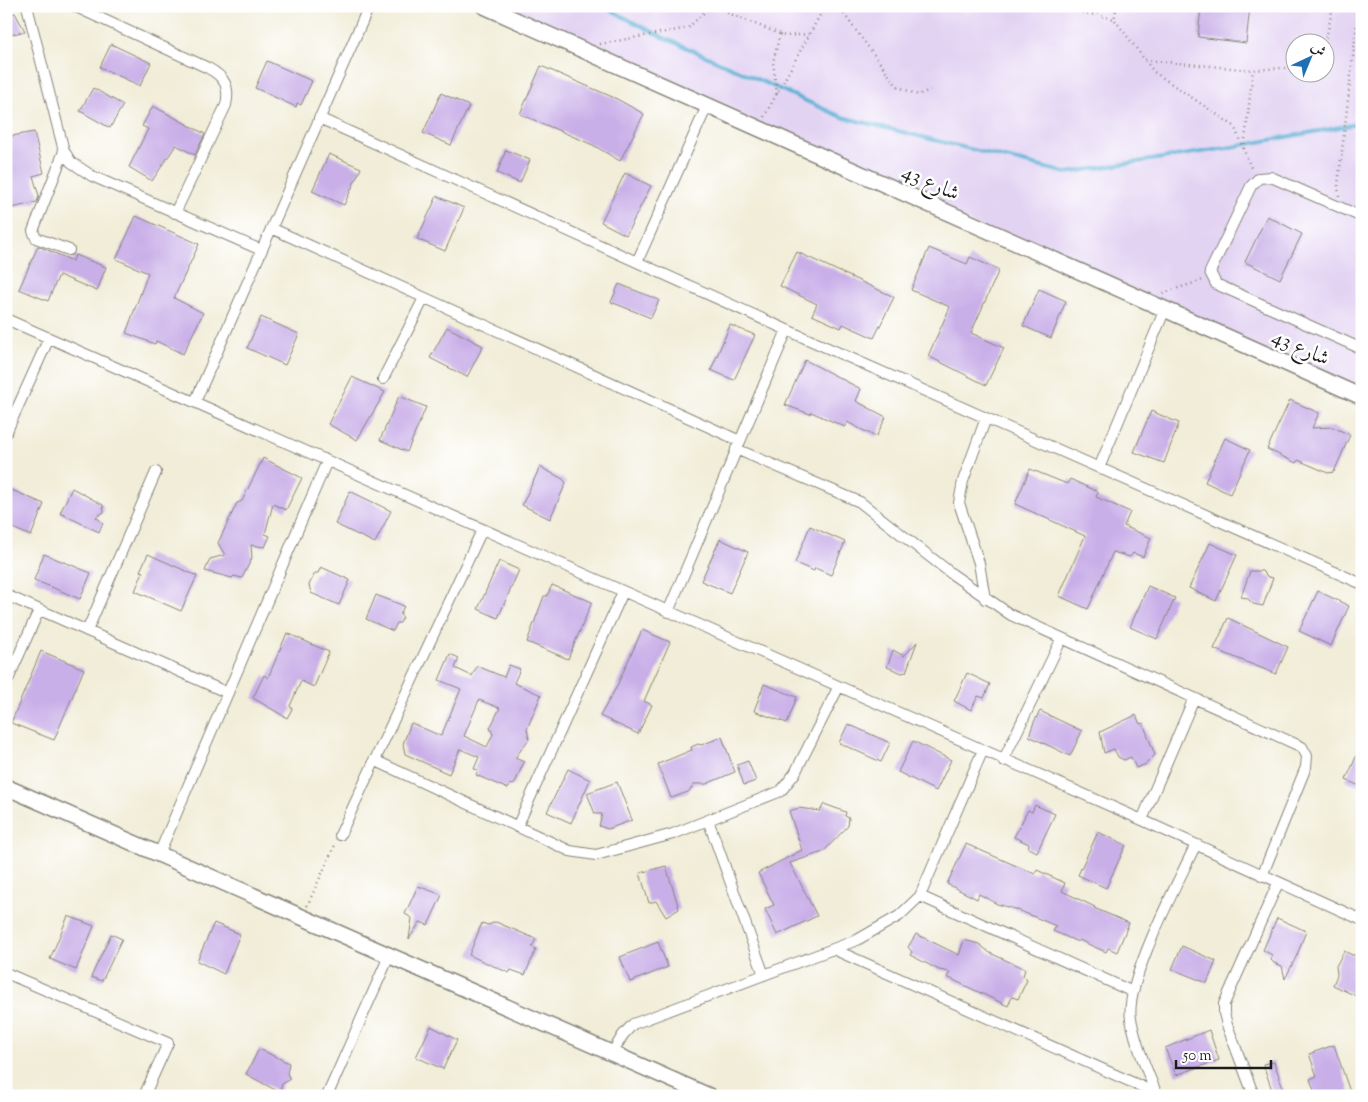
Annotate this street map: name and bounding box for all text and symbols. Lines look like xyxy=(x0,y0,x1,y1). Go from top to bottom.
north arrow xyxy=(1286,32,1336,82)
text: ش xyxy=(1306,38,1330,62)
street label: شارع 43 xyxy=(896,158,964,211)
street label: شارع 43 xyxy=(1266,323,1334,376)
scale bar xyxy=(1176,1037,1270,1069)
text: 50 m xyxy=(1182,1046,1212,1067)

